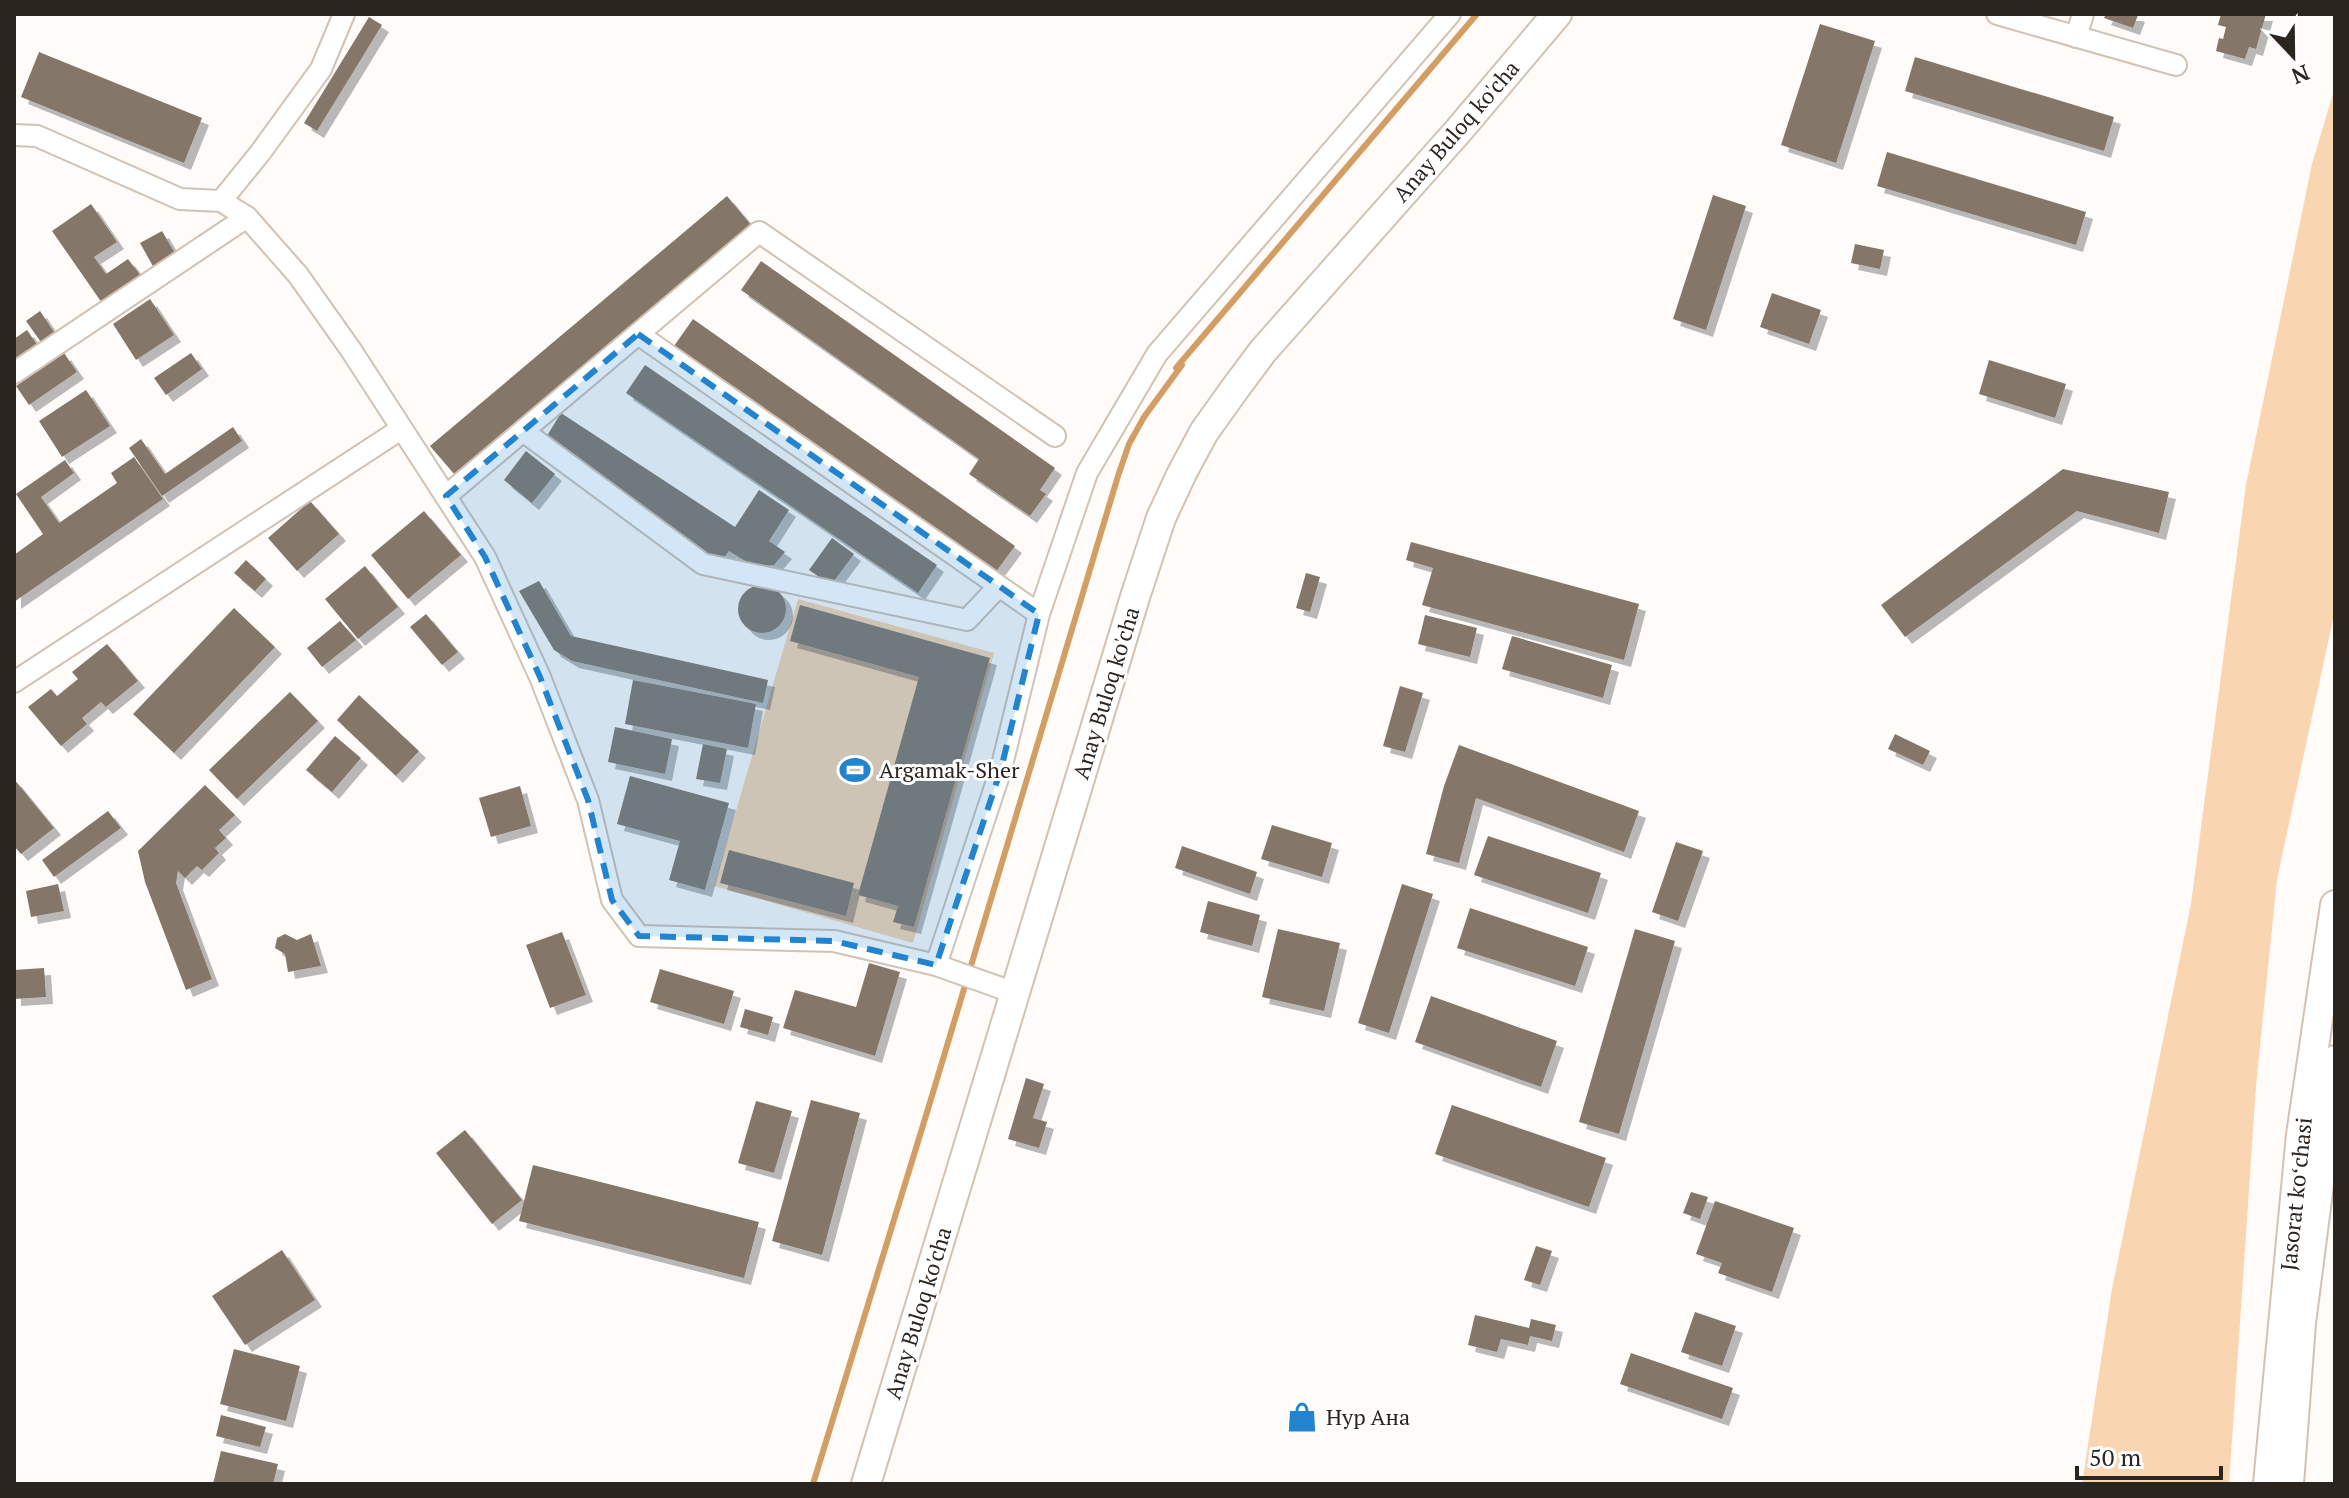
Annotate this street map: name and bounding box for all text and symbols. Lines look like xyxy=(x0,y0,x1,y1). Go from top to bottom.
north arrow xyxy=(2253,16,2333,96)
street label: Anay Buloq ko'cha xyxy=(1386,54,1525,208)
text: N xyxy=(2287,58,2314,92)
street label: Anay Buloq ko'cha xyxy=(1066,603,1146,783)
sports icon: Argamak-Sher xyxy=(838,753,872,787)
place label: Argamak-Sher xyxy=(879,755,1020,784)
street label: Jasorat koʻchasi xyxy=(2273,1116,2318,1272)
street label: Anay Buloq ko'cha xyxy=(878,1223,958,1403)
shop icon: Нур Ана xyxy=(1285,1400,1319,1434)
place label: Нур Ана xyxy=(1326,1402,1410,1431)
scale bar xyxy=(2077,1430,2221,1480)
text: 50 m xyxy=(2089,1441,2141,1473)

